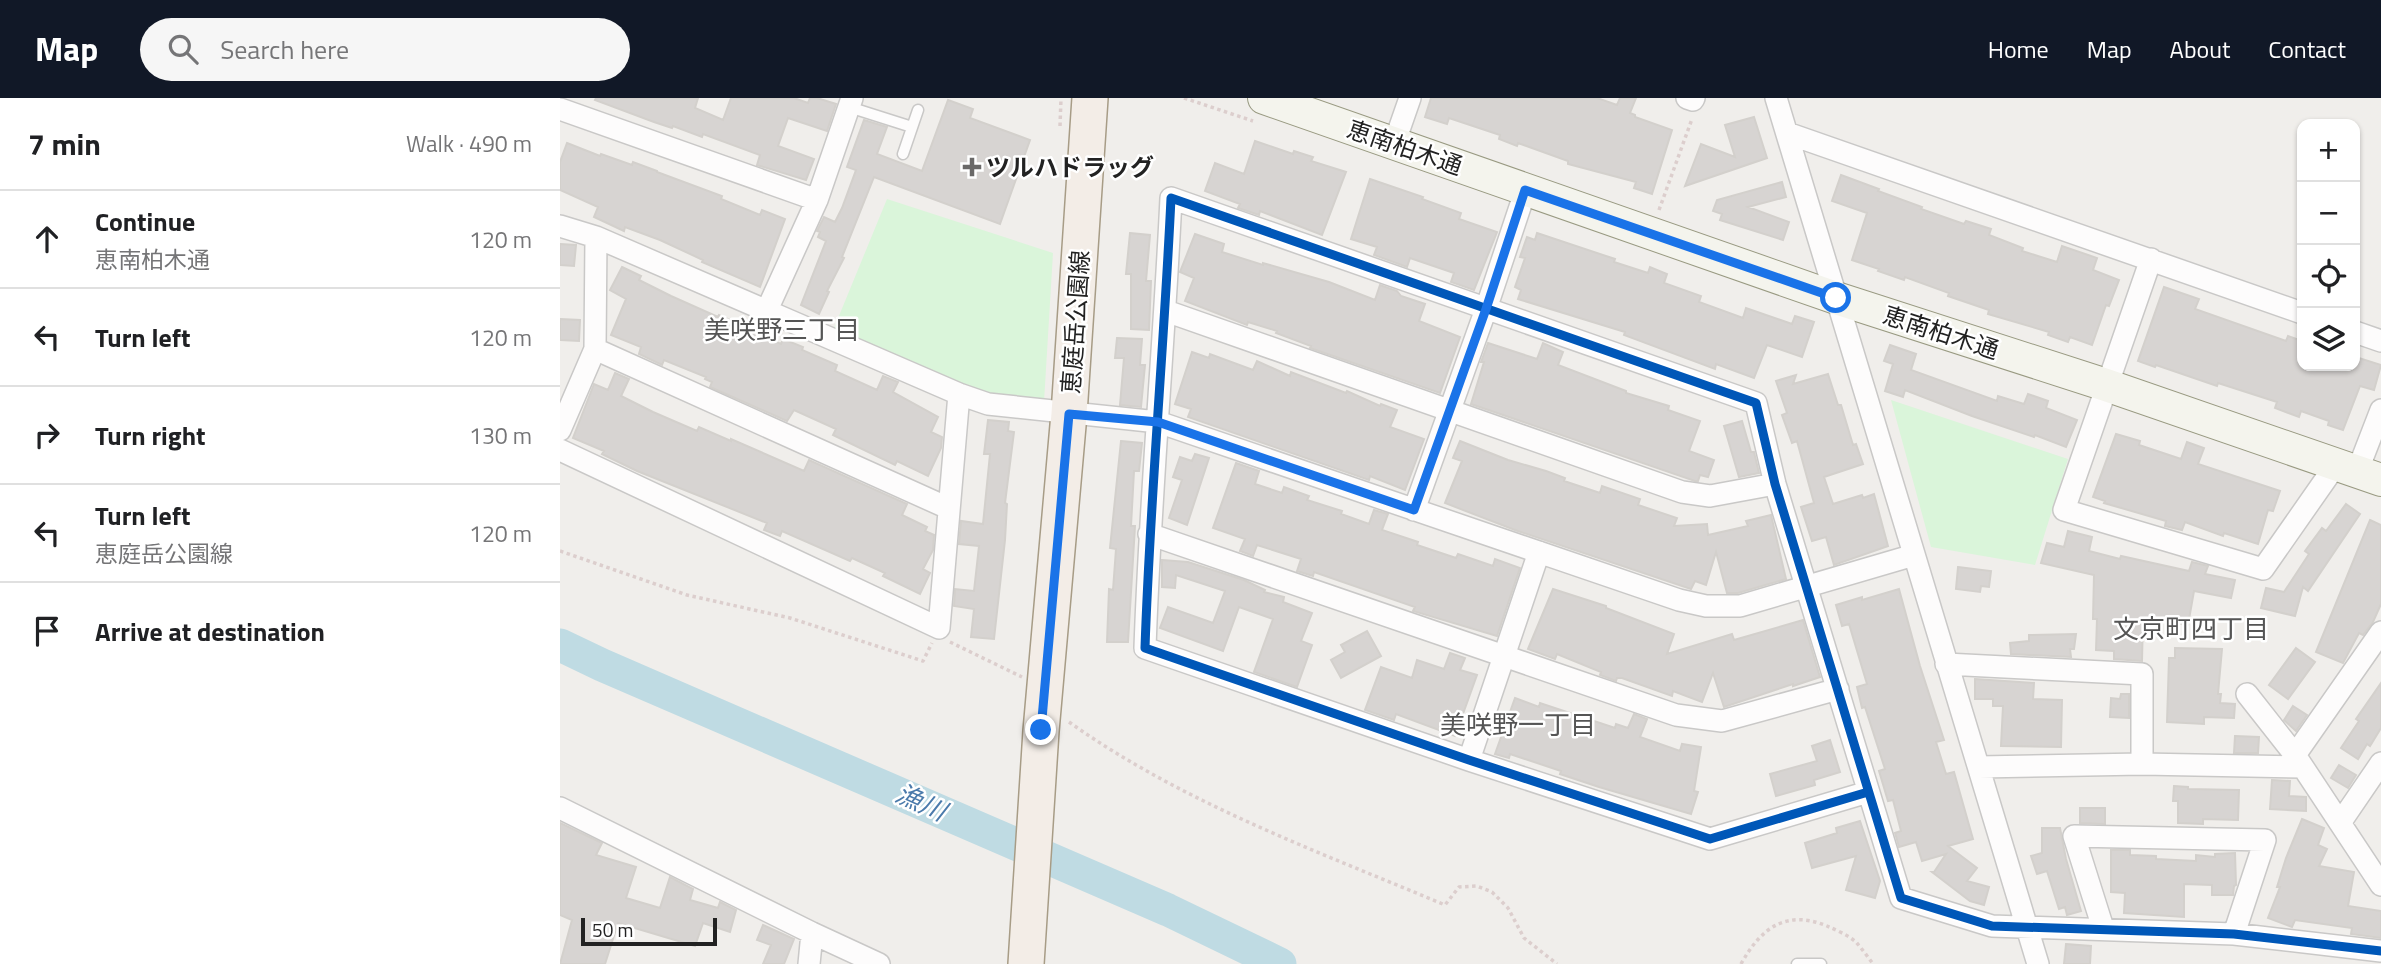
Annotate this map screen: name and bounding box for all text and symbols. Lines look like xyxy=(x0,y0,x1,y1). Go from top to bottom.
search box xyxy=(140,18,630,81)
text: Map xyxy=(35,24,98,74)
icon: search xyxy=(164,30,202,68)
text: Search here xyxy=(220,30,349,69)
text: Home xyxy=(1988,31,2049,67)
text: Map xyxy=(2087,31,2132,67)
text: About xyxy=(2170,31,2230,67)
text: Contact xyxy=(2268,31,2346,67)
street label: 恵南柏木通 xyxy=(1342,110,1468,184)
map controls xyxy=(2297,119,2360,371)
button: + xyxy=(2297,119,2360,182)
text: 7 min xyxy=(28,121,101,167)
text: Walk · 490 m xyxy=(406,126,532,161)
place label: ツルハドラッグ xyxy=(986,149,1154,185)
marker: ツルハドラッグ xyxy=(964,159,980,175)
button: − xyxy=(2297,182,2360,245)
text: Continue xyxy=(95,202,195,241)
icon: ahead xyxy=(28,220,66,258)
text: 120 m xyxy=(469,222,532,257)
text: 恵南柏木通 xyxy=(95,242,210,277)
button: locate xyxy=(2297,245,2360,308)
street label: 恵庭岳公園線 xyxy=(1052,249,1098,395)
route start xyxy=(1820,282,1851,313)
street label: 恵南柏木通 xyxy=(1878,296,2004,368)
button: layers xyxy=(2297,308,2360,371)
district label: 美咲野三丁目 xyxy=(704,310,860,349)
icon: left xyxy=(28,318,66,356)
text: Turn left xyxy=(95,318,190,357)
text: 120 m xyxy=(469,320,532,355)
icon: right xyxy=(28,416,66,454)
text: Turn right xyxy=(95,416,206,455)
text: 130 m xyxy=(469,418,532,453)
text: Turn left xyxy=(95,496,190,535)
icon: left xyxy=(28,514,66,552)
text: 120 m xyxy=(469,516,532,551)
text: 恵庭岳公園線 xyxy=(95,536,233,571)
district label: 文京町四丁目 xyxy=(2113,609,2269,648)
icon: arrive xyxy=(28,612,66,650)
text: Arrive at destination xyxy=(95,612,325,651)
district label: 美咲野一丁目 xyxy=(1440,705,1596,744)
route end xyxy=(1025,714,1056,745)
water label: 漁川 xyxy=(889,774,955,832)
scale bar xyxy=(581,915,718,947)
text: 50 m xyxy=(592,915,633,944)

